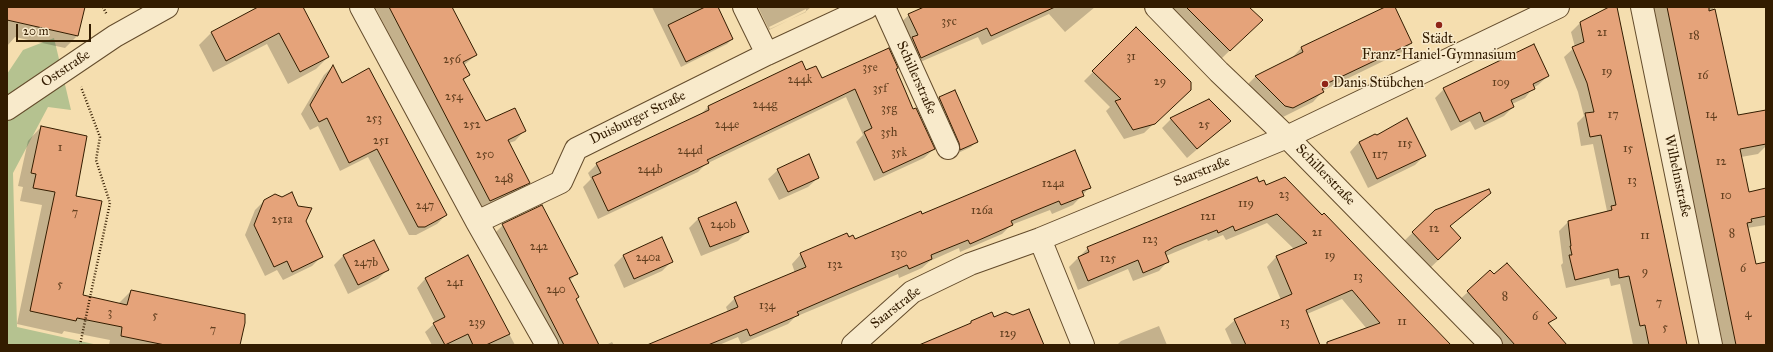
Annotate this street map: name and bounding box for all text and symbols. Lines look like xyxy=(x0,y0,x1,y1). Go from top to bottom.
house number: 35c xyxy=(941,15,957,29)
scale bar xyxy=(18,16,93,42)
marker: Städt. Franz-Haniel-Gymnasium xyxy=(1434,20,1444,30)
text: 20 m xyxy=(23,24,49,38)
house number: 21 xyxy=(1597,26,1607,40)
house number: 18 xyxy=(1688,29,1700,43)
place label: Städt. Franz-Haniel-Gymnasium xyxy=(1362,32,1516,64)
street label: Schillerstraße xyxy=(892,39,940,117)
street label: Oststraße xyxy=(38,47,94,91)
house number: 31 xyxy=(1126,50,1136,64)
house number: 256 xyxy=(443,53,461,67)
house number: 35e xyxy=(862,61,878,75)
house number: 19 xyxy=(1601,65,1613,79)
house number: 16 xyxy=(1698,69,1708,83)
house number: 244k xyxy=(788,73,812,87)
house number: 29 xyxy=(1154,75,1166,89)
place label: Danis Stübchen xyxy=(1333,76,1424,92)
house number: 109 xyxy=(1492,76,1510,90)
marker: Danis Stübchen xyxy=(1320,79,1330,89)
house number: 35f xyxy=(873,82,887,96)
street label: Duisburger Straße xyxy=(587,87,689,149)
house number: 254 xyxy=(445,90,463,104)
house number: 244g xyxy=(753,98,777,112)
house number: 35g xyxy=(881,102,897,116)
house number: 17 xyxy=(1607,108,1619,122)
house number: 14 xyxy=(1705,108,1717,122)
house number: 253 xyxy=(366,112,382,126)
house number: 252 xyxy=(463,118,481,132)
house number: 244e xyxy=(715,118,739,132)
house number: 25 xyxy=(1198,118,1210,132)
house number: 35h xyxy=(880,126,898,140)
street label: Wilhelmstraße xyxy=(1660,133,1694,219)
house number: 251 xyxy=(373,134,389,148)
house number: 115 xyxy=(1398,137,1412,151)
house number: 1 xyxy=(58,141,62,155)
street label: Schillerstraße xyxy=(1292,141,1358,209)
house number: 15 xyxy=(1623,142,1633,156)
house number: 244d xyxy=(677,144,703,158)
house number: 35k xyxy=(891,146,907,160)
house number: 250 xyxy=(476,148,494,162)
house number: 117 xyxy=(1372,148,1388,162)
street label: Saarstraße xyxy=(1171,153,1233,191)
house number: 12 xyxy=(1716,155,1726,169)
house number: 244b xyxy=(637,163,663,177)
house number: 248 xyxy=(495,172,513,186)
house number: 13 xyxy=(1627,174,1637,188)
house number: 124a xyxy=(1042,177,1064,191)
house number: 23 xyxy=(1279,188,1289,202)
house number: 10 xyxy=(1720,189,1732,203)
house number: 119 xyxy=(1238,197,1254,211)
house number: 247 xyxy=(416,199,434,213)
house number: 126a xyxy=(971,204,993,218)
house number: 7 xyxy=(72,206,78,220)
house number: 121 xyxy=(1200,210,1216,224)
house number: 251a xyxy=(271,213,293,227)
house number: 240b xyxy=(710,218,736,232)
house number: 12 xyxy=(1429,222,1439,236)
house number: 21 xyxy=(1312,226,1322,240)
house number: 8 xyxy=(1729,227,1735,241)
house number: 11 xyxy=(1640,229,1650,243)
house number: 123 xyxy=(1142,233,1158,247)
house number: 242 xyxy=(530,240,548,254)
house number: 130 xyxy=(891,247,907,261)
house number: 19 xyxy=(1324,249,1336,263)
house number: 240a xyxy=(636,251,660,265)
house number: 125 xyxy=(1100,252,1116,266)
house number: 247b xyxy=(354,256,378,270)
house number: 132 xyxy=(827,258,843,272)
house number: 6 xyxy=(1740,262,1746,276)
house number: 9 xyxy=(1642,265,1648,279)
house number: 13 xyxy=(1353,270,1363,284)
house number: 241 xyxy=(446,276,464,290)
house number: 5 xyxy=(57,278,63,292)
house number: 240 xyxy=(546,283,566,297)
street label: Saarstraße xyxy=(867,283,925,333)
house number: 8 xyxy=(1502,290,1508,304)
house number: 7 xyxy=(1656,296,1662,310)
house number: 134 xyxy=(759,299,775,313)
house number: 3 xyxy=(108,306,112,320)
house number: 4 xyxy=(1745,307,1751,321)
house number: 5 xyxy=(152,309,158,323)
house number: 6 xyxy=(1532,310,1538,324)
house number: 11 xyxy=(1397,315,1407,329)
house number: 239 xyxy=(468,316,486,330)
house number: 13 xyxy=(1280,316,1290,330)
house number: 5 xyxy=(1662,321,1668,335)
house number: 7 xyxy=(210,323,216,337)
house number: 129 xyxy=(999,327,1017,341)

